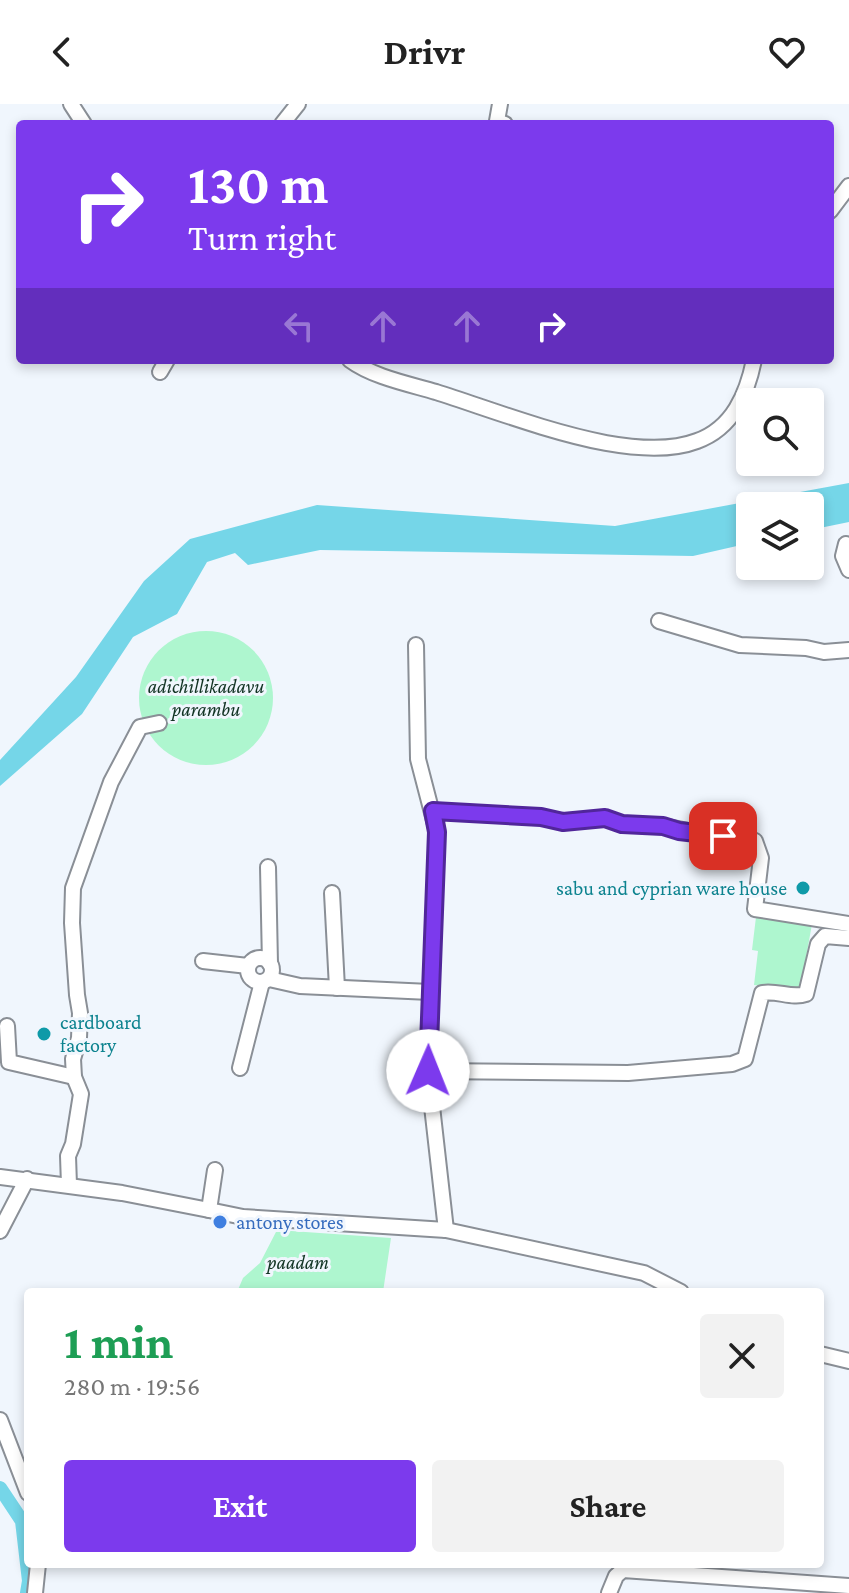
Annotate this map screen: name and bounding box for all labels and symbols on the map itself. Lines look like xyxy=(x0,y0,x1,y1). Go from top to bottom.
park label: adichillikadavu parambu xyxy=(148,675,264,721)
pin xyxy=(689,802,757,870)
place label: sabu and cyprian ware house xyxy=(556,877,787,900)
marker: sabu and cyprian ware house xyxy=(794,879,812,897)
place label: cardboard factory xyxy=(60,1011,142,1057)
marker: cardboard factory xyxy=(35,1025,53,1043)
position arrow xyxy=(386,1029,470,1113)
place label: antony stores xyxy=(236,1211,344,1234)
marker: antony stores xyxy=(211,1213,229,1231)
park label: paadam xyxy=(265,1251,329,1274)

